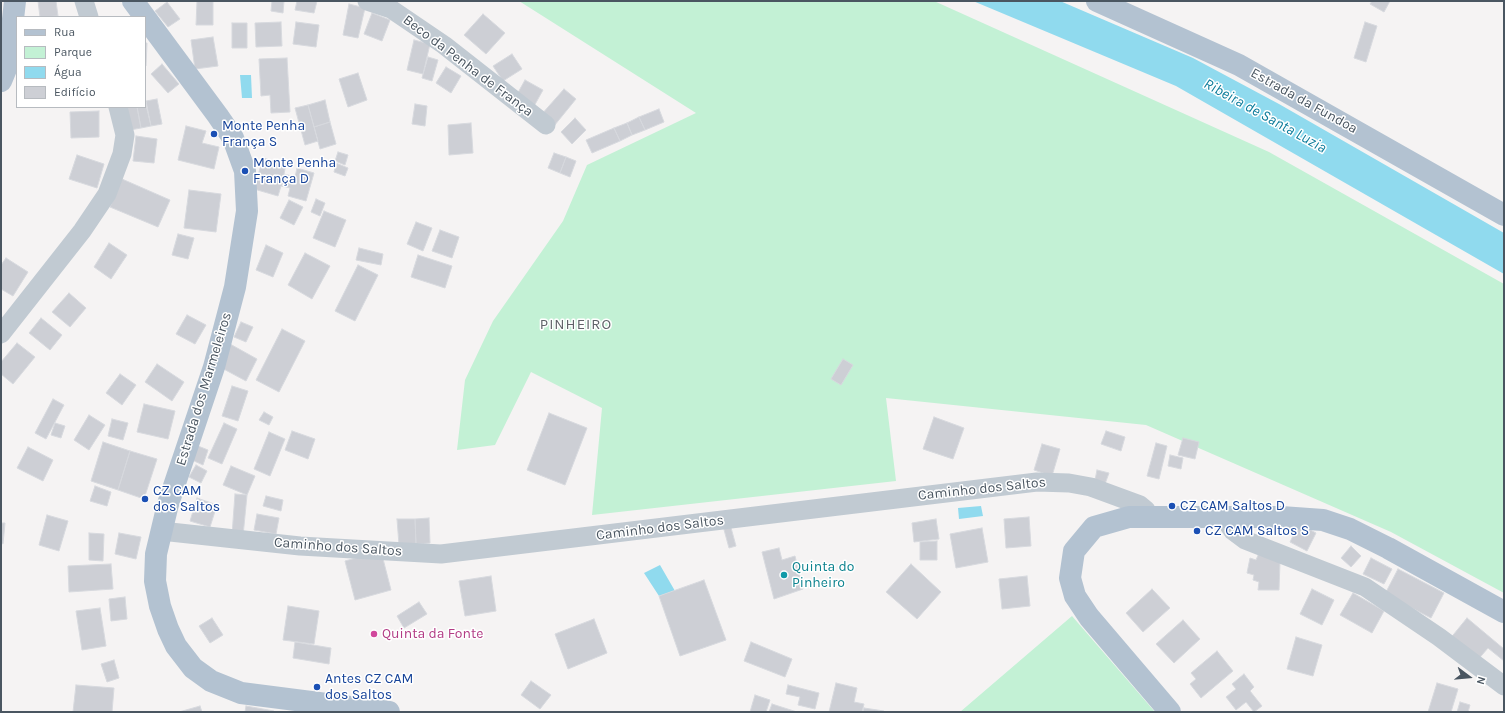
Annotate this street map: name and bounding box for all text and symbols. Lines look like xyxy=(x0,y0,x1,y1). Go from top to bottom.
street label: Beco da Penha de França xyxy=(400,12,536,120)
legend xyxy=(16,16,146,108)
text: Rua xyxy=(54,25,75,39)
text: Parque xyxy=(54,45,92,59)
text: Água xyxy=(54,65,82,79)
street label: Estrada da Fundoa xyxy=(1248,65,1360,137)
water label: Ribeira de Santa Luzia xyxy=(1201,75,1329,157)
text: Edifício xyxy=(54,85,95,99)
place label: Monte Penha França S xyxy=(222,118,305,150)
marker: Monte Penha França S xyxy=(209,129,219,139)
place label: Monte Penha França D xyxy=(253,155,336,188)
marker: Monte Penha França D xyxy=(240,166,250,176)
street label: Estrada dos Marmeleiros xyxy=(173,310,235,468)
district label: PINHEIRO xyxy=(540,316,612,334)
street label: Caminho dos Saltos xyxy=(917,474,1047,504)
place label: CZ CAM dos Saltos xyxy=(153,483,220,516)
marker: CZ CAM dos Saltos xyxy=(140,494,150,504)
place label: CZ CAM Saltos D xyxy=(1180,498,1285,514)
marker: CZ CAM Saltos D xyxy=(1167,501,1177,511)
street label: Caminho dos Saltos xyxy=(595,512,725,544)
place label: CZ CAM Saltos S xyxy=(1205,523,1309,539)
marker: CZ CAM Saltos S xyxy=(1192,526,1202,536)
street label: Caminho dos Saltos xyxy=(273,534,403,560)
place label: Quinta do Pinheiro xyxy=(792,559,854,592)
marker: Quinta do Pinheiro xyxy=(779,570,789,580)
place label: Quinta da Fonte xyxy=(382,626,483,642)
marker: Quinta da Fonte xyxy=(369,629,379,639)
north arrow xyxy=(1449,657,1489,697)
place label: Antes CZ CAM dos Saltos xyxy=(325,671,413,704)
text: N xyxy=(1474,675,1488,686)
marker: Antes CZ CAM dos Saltos xyxy=(312,682,322,692)

